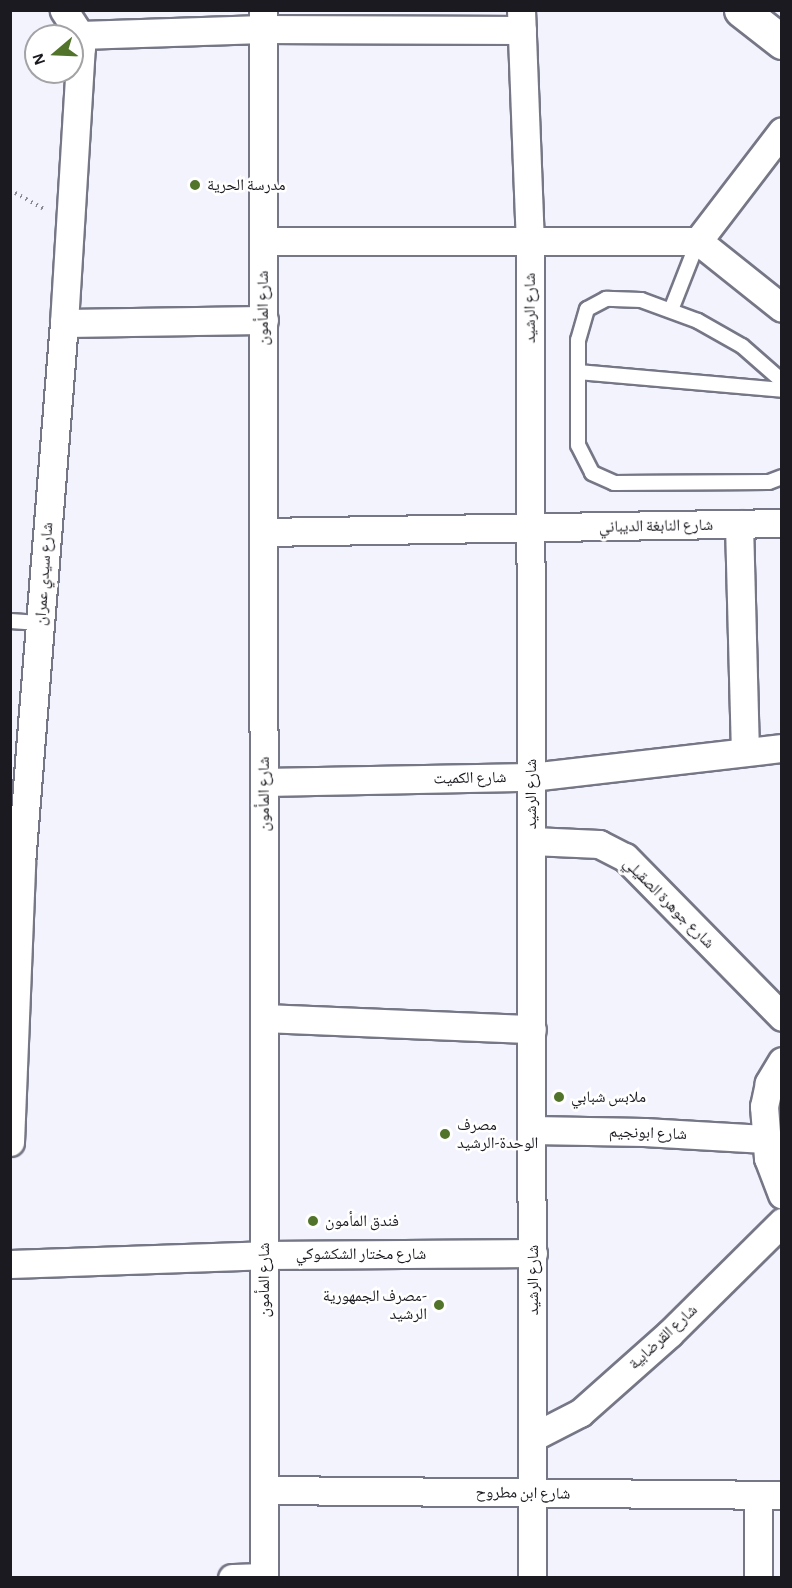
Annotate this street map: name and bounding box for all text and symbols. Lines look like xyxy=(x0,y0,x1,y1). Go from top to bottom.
north arrow xyxy=(24,24,84,84)
text: N xyxy=(29,51,48,67)
place label: مدرسة الحرية xyxy=(207,175,285,195)
marker: مدرسة الحرية xyxy=(188,178,202,192)
street label: شارع المأمون xyxy=(253,270,273,346)
street label: شارع الرشيد xyxy=(520,273,540,343)
street label: شارع النابغة الديباني xyxy=(599,515,713,537)
street label: شارع سيدي عمران xyxy=(31,522,57,626)
street label: شارع المأمون xyxy=(254,756,274,832)
street label: شارع الرشيد xyxy=(521,759,541,829)
street label: شارع الكميت xyxy=(433,768,507,788)
street label: شارع جوهرة الصقيلي xyxy=(619,853,719,953)
place label: ملابس شبابي xyxy=(571,1087,646,1107)
marker: ملابس شبابي xyxy=(552,1090,566,1104)
place label: مصرف الوحدة-الرشيد xyxy=(457,1115,538,1153)
street label: شارع ابونجيم xyxy=(609,1122,687,1144)
marker: مصرف الوحدة-الرشيد xyxy=(438,1127,452,1141)
place label: فندق المأمون xyxy=(325,1211,399,1231)
marker: فندق المأمون xyxy=(306,1214,320,1228)
street label: شارع المأمون xyxy=(254,1242,274,1318)
street label: شارع مختار الشكشوكي xyxy=(296,1244,426,1264)
street label: شارع الرشيد xyxy=(523,1245,543,1315)
place label: مصرف الجمهورية- الرشيد xyxy=(323,1286,427,1324)
marker: مصرف الجمهورية- الرشيد xyxy=(432,1298,446,1312)
street label: شارع القرضابية xyxy=(625,1300,701,1374)
street label: شارع ابن مطروح xyxy=(475,1483,571,1503)

